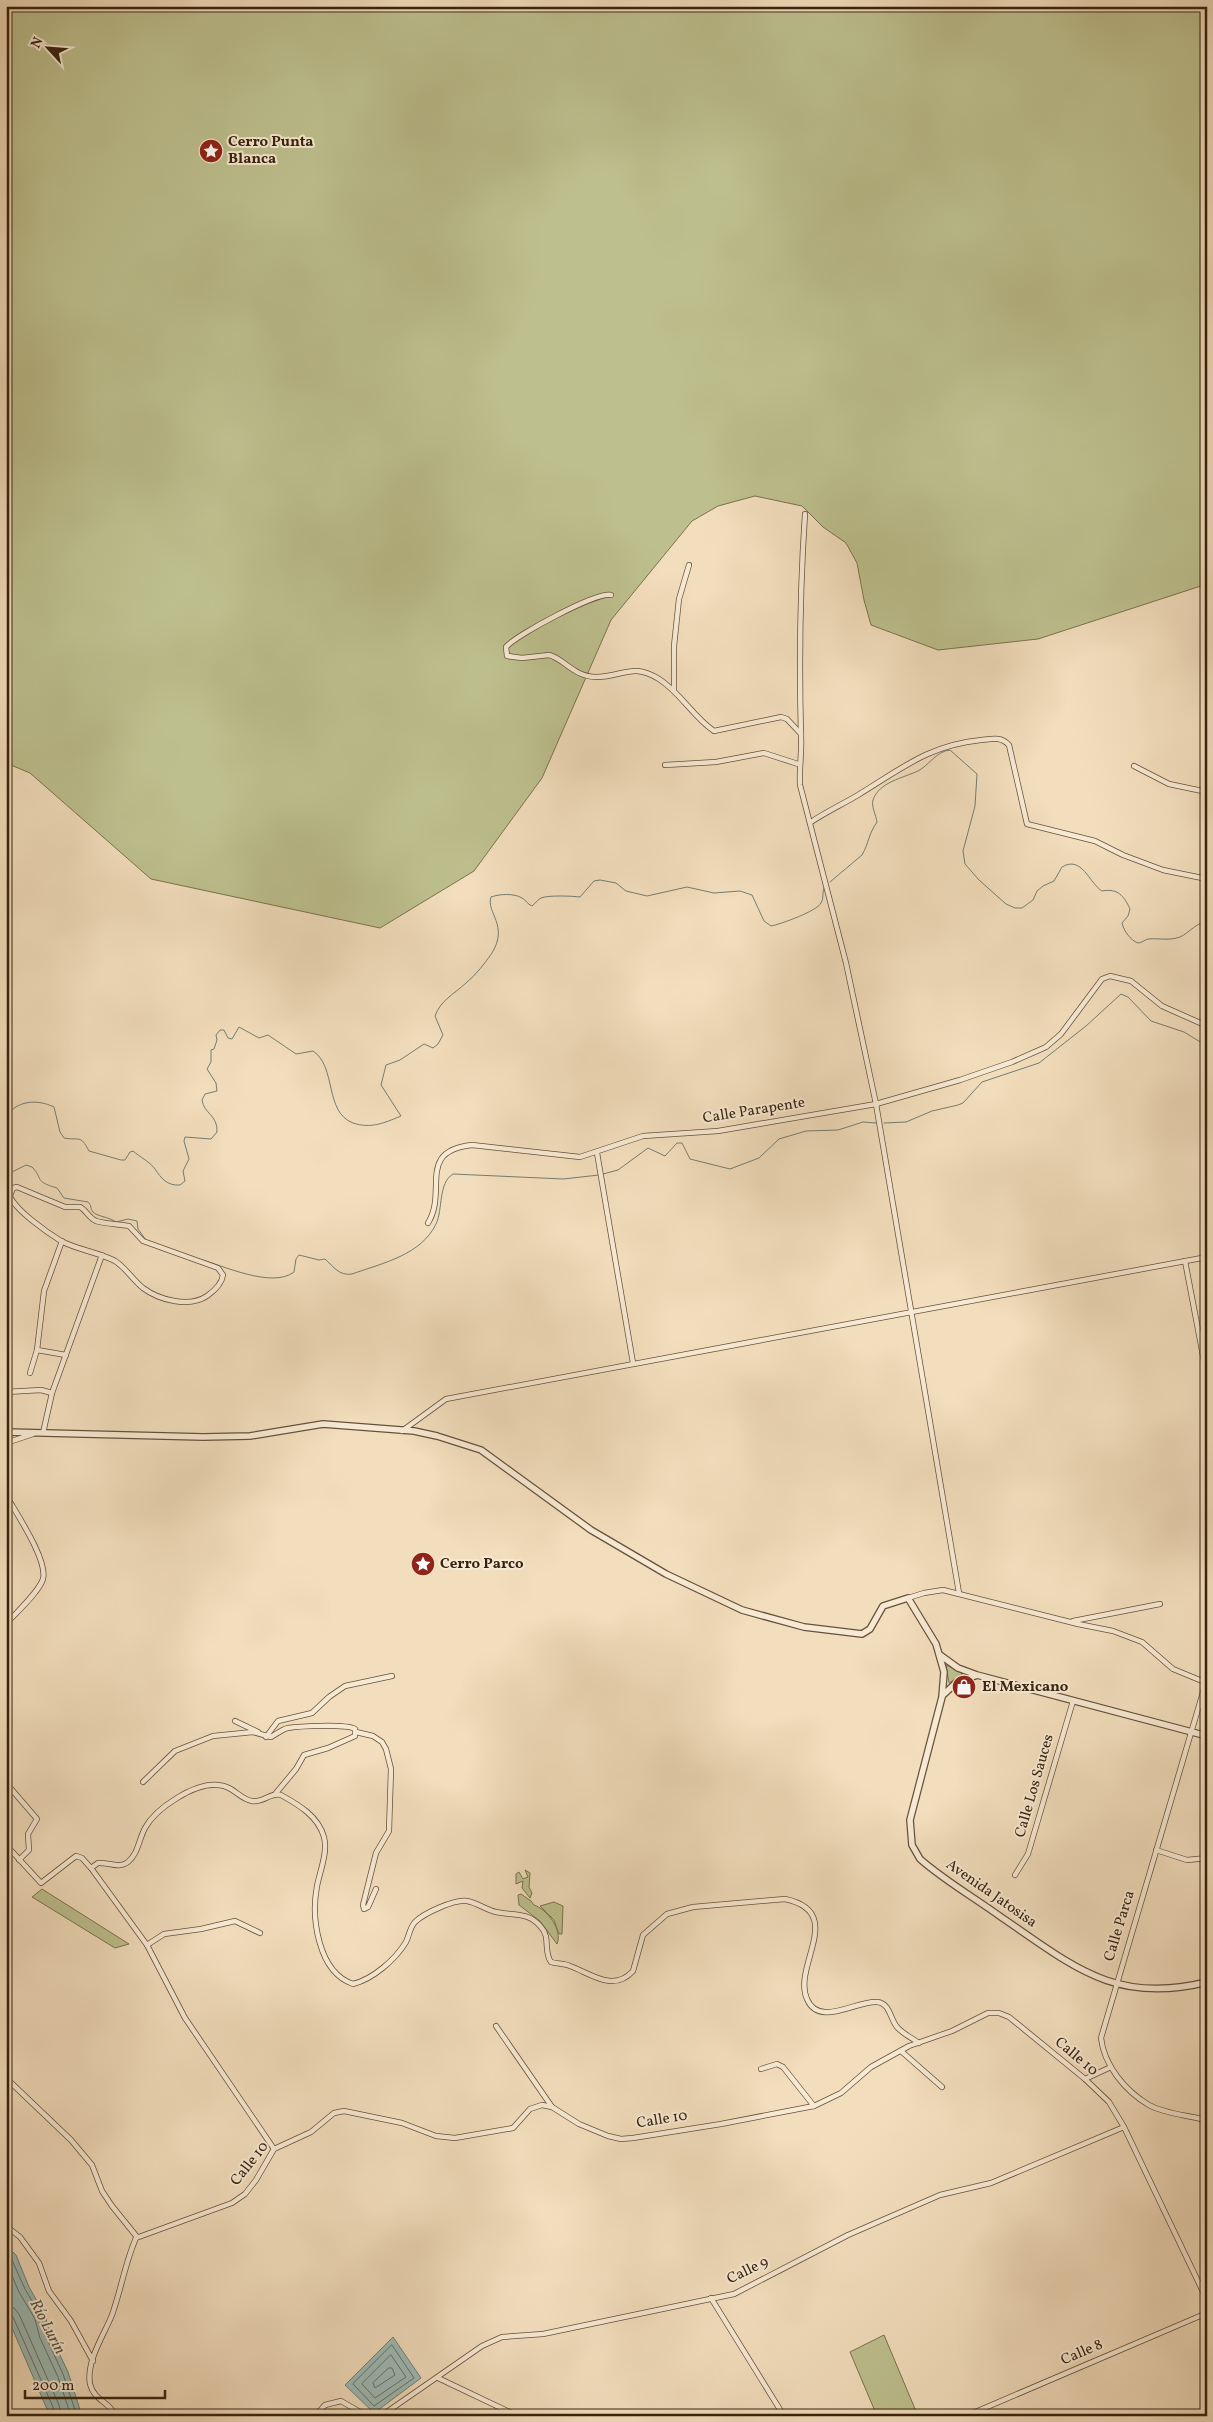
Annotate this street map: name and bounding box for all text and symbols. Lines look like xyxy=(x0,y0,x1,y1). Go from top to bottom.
north arrow xyxy=(22,22,72,72)
text: N xyxy=(27,34,48,52)
place label: Cerro Punta Blanca xyxy=(228,132,313,170)
place icon: Cerro Punta Blanca xyxy=(198,138,224,164)
street label: Calle Parapente xyxy=(701,1093,807,1129)
place icon: Cerro Parco xyxy=(410,1551,436,1577)
place label: Cerro Parco xyxy=(440,1554,524,1575)
shop icon: El Mexicano xyxy=(951,1674,977,1700)
place label: El Mexicano xyxy=(982,1677,1069,1698)
street label: Calle Los Sauces xyxy=(1010,1732,1060,1840)
street label: Avenida Jatosisa xyxy=(941,1855,1041,1933)
street label: Calle Parca xyxy=(1099,1888,1141,1964)
street label: Calle 10 xyxy=(1050,2033,1102,2081)
street label: Calle 10 xyxy=(635,2106,689,2134)
street label: Calle 10 xyxy=(226,2137,274,2191)
street label: Calle 9 xyxy=(724,2252,773,2290)
water label: Río Lurín xyxy=(24,2296,70,2358)
street label: Calle 8 xyxy=(1058,2335,1106,2371)
scale bar xyxy=(25,2367,165,2399)
text: 200 m xyxy=(32,2376,75,2397)

